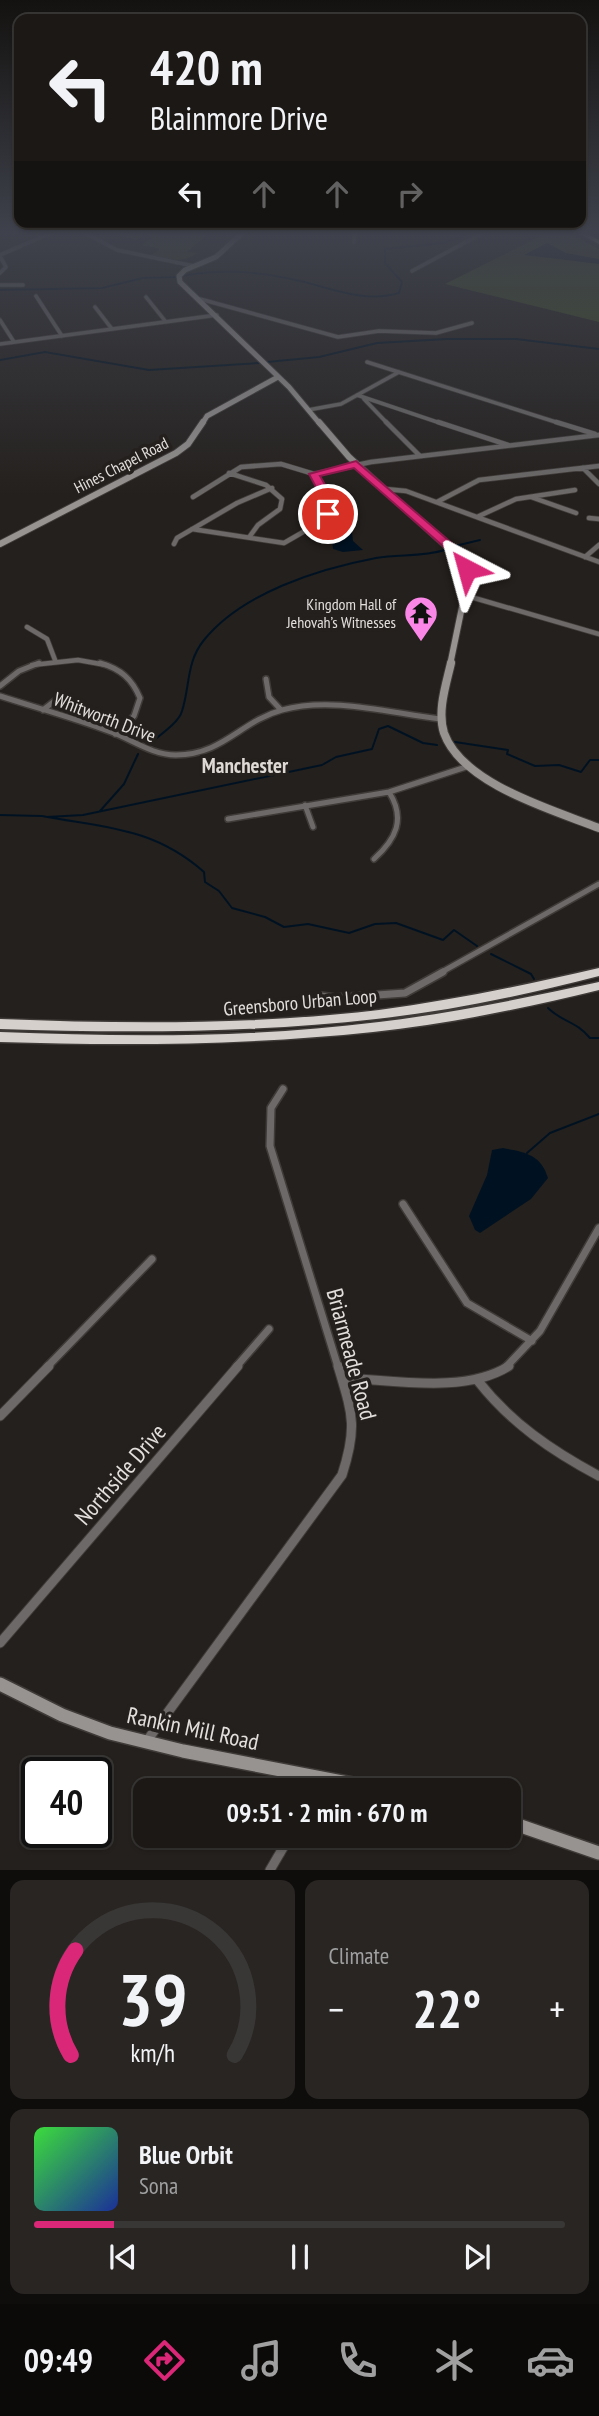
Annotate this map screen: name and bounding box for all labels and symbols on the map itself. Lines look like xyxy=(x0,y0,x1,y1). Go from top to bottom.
street label: Hines Chapel Road xyxy=(70,433,172,497)
pin xyxy=(298,484,358,544)
position arrow xyxy=(430,532,504,606)
place label: Kingdom Hall of Jehovah’s Witnesses xyxy=(286,594,397,632)
temple icon: Kingdom Hall of Jehovah’s Witnesses xyxy=(402,594,440,643)
street label: Whitworth Drive xyxy=(51,687,160,748)
district label: Manchester xyxy=(202,752,289,779)
street label: Greensboro Urban Loop xyxy=(222,983,378,1021)
street label: Briarmeade Road xyxy=(321,1285,383,1423)
street label: Northside Drive xyxy=(68,1418,172,1530)
street label: Rankin Mill Road xyxy=(125,1700,261,1756)
speed limit sign: 40 xyxy=(21,1757,112,1848)

